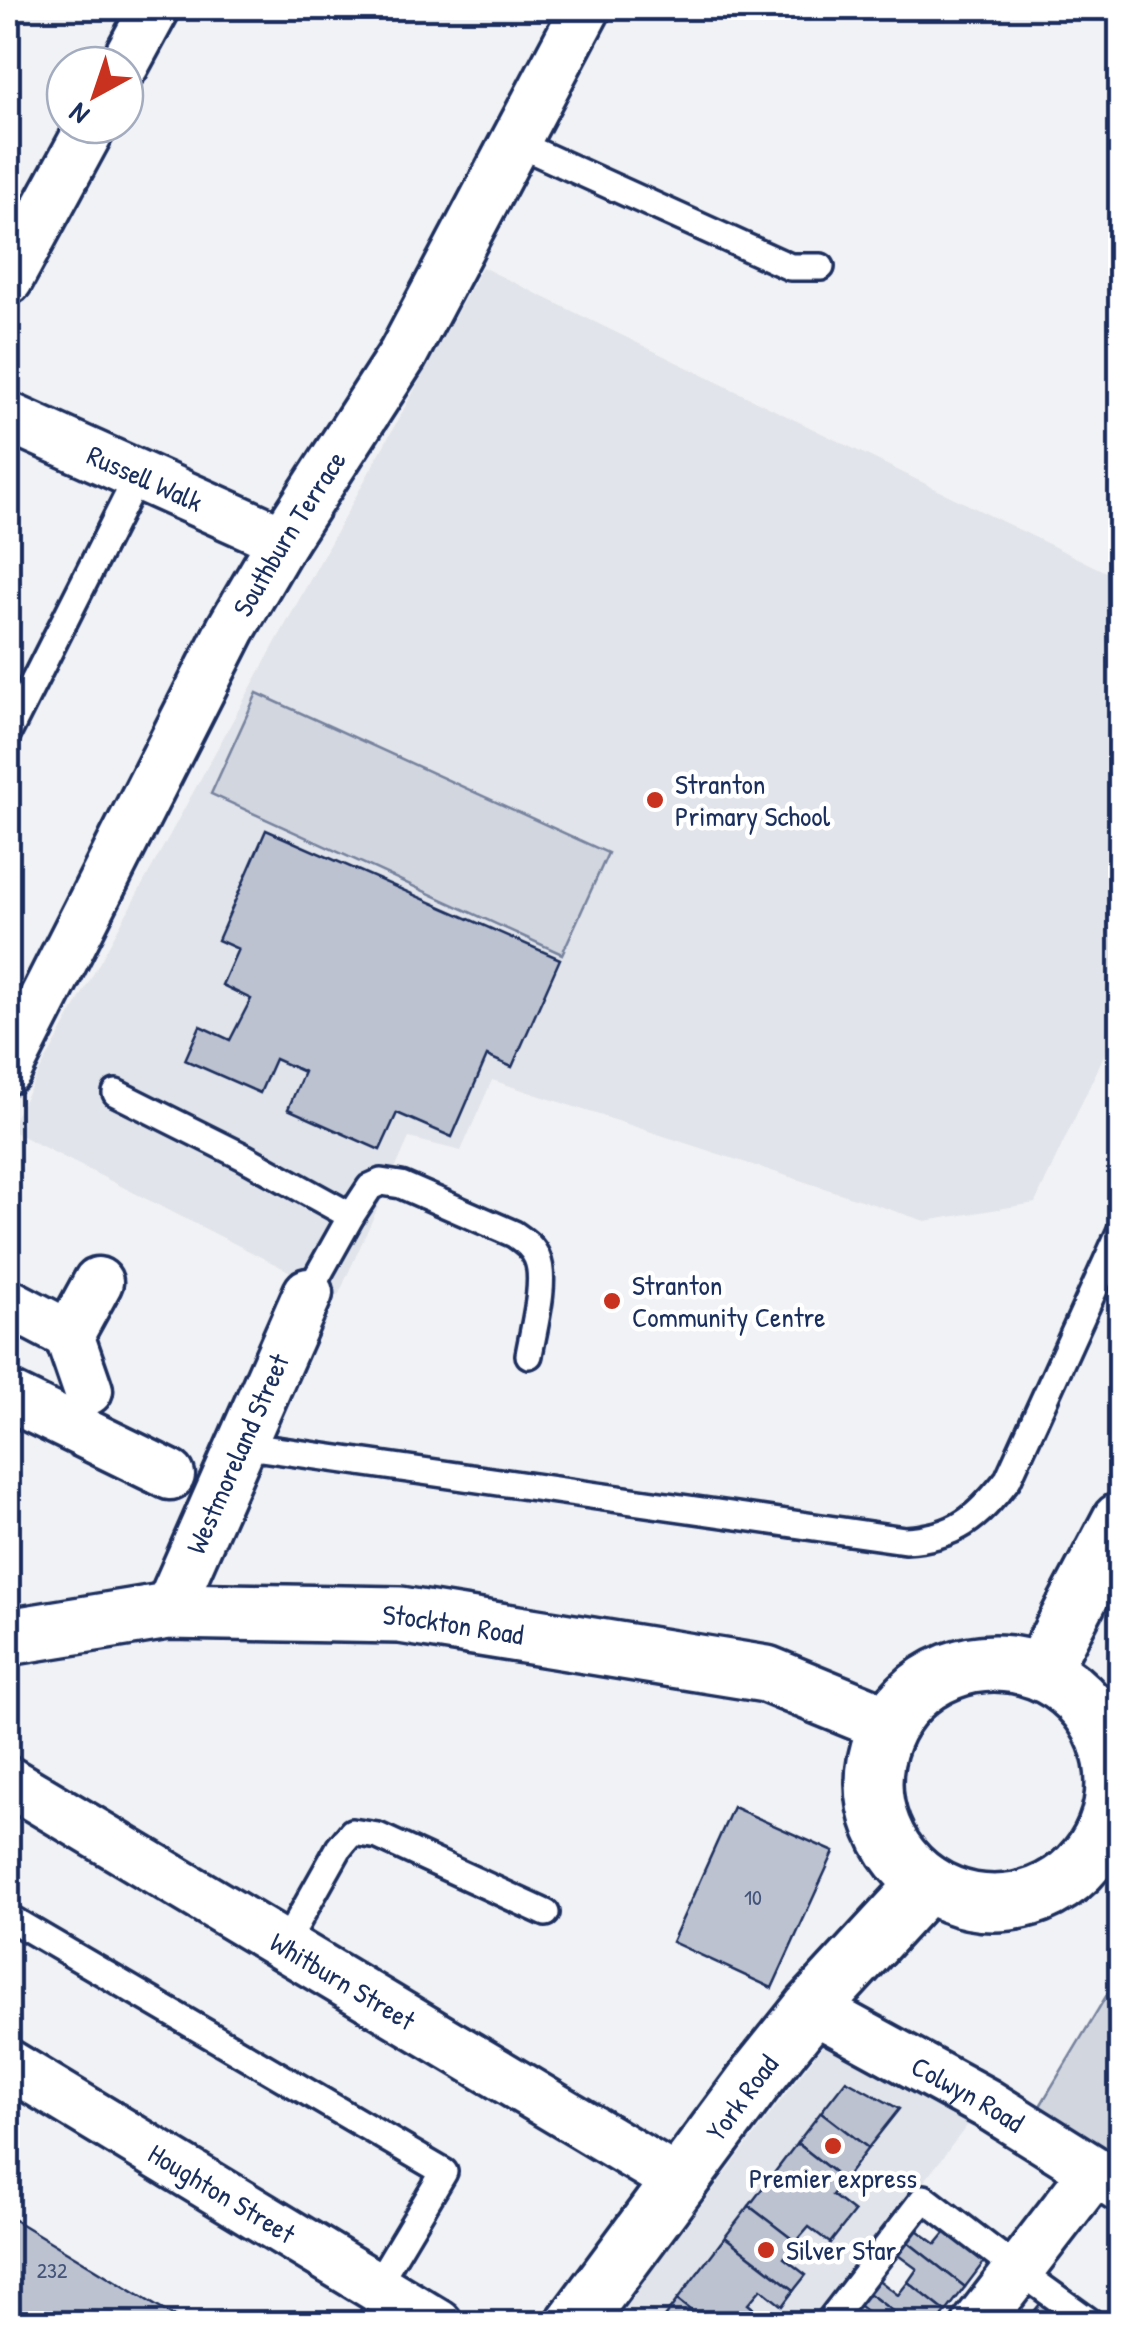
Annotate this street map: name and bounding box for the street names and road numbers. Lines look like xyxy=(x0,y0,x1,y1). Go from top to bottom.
street label: Russell Walk xyxy=(81,436,209,521)
street label: Southburn Terrace xyxy=(223,443,355,623)
street label: Westmoreland Street xyxy=(177,1347,298,1560)
street label: Stockton Road xyxy=(382,1596,527,1654)
street label: Whitburn Street xyxy=(263,1923,423,2039)
street label: York Road xyxy=(697,2046,787,2148)
street label: Colwyn Road xyxy=(905,2047,1032,2141)
street label: Houghton Street xyxy=(141,2134,303,2253)

